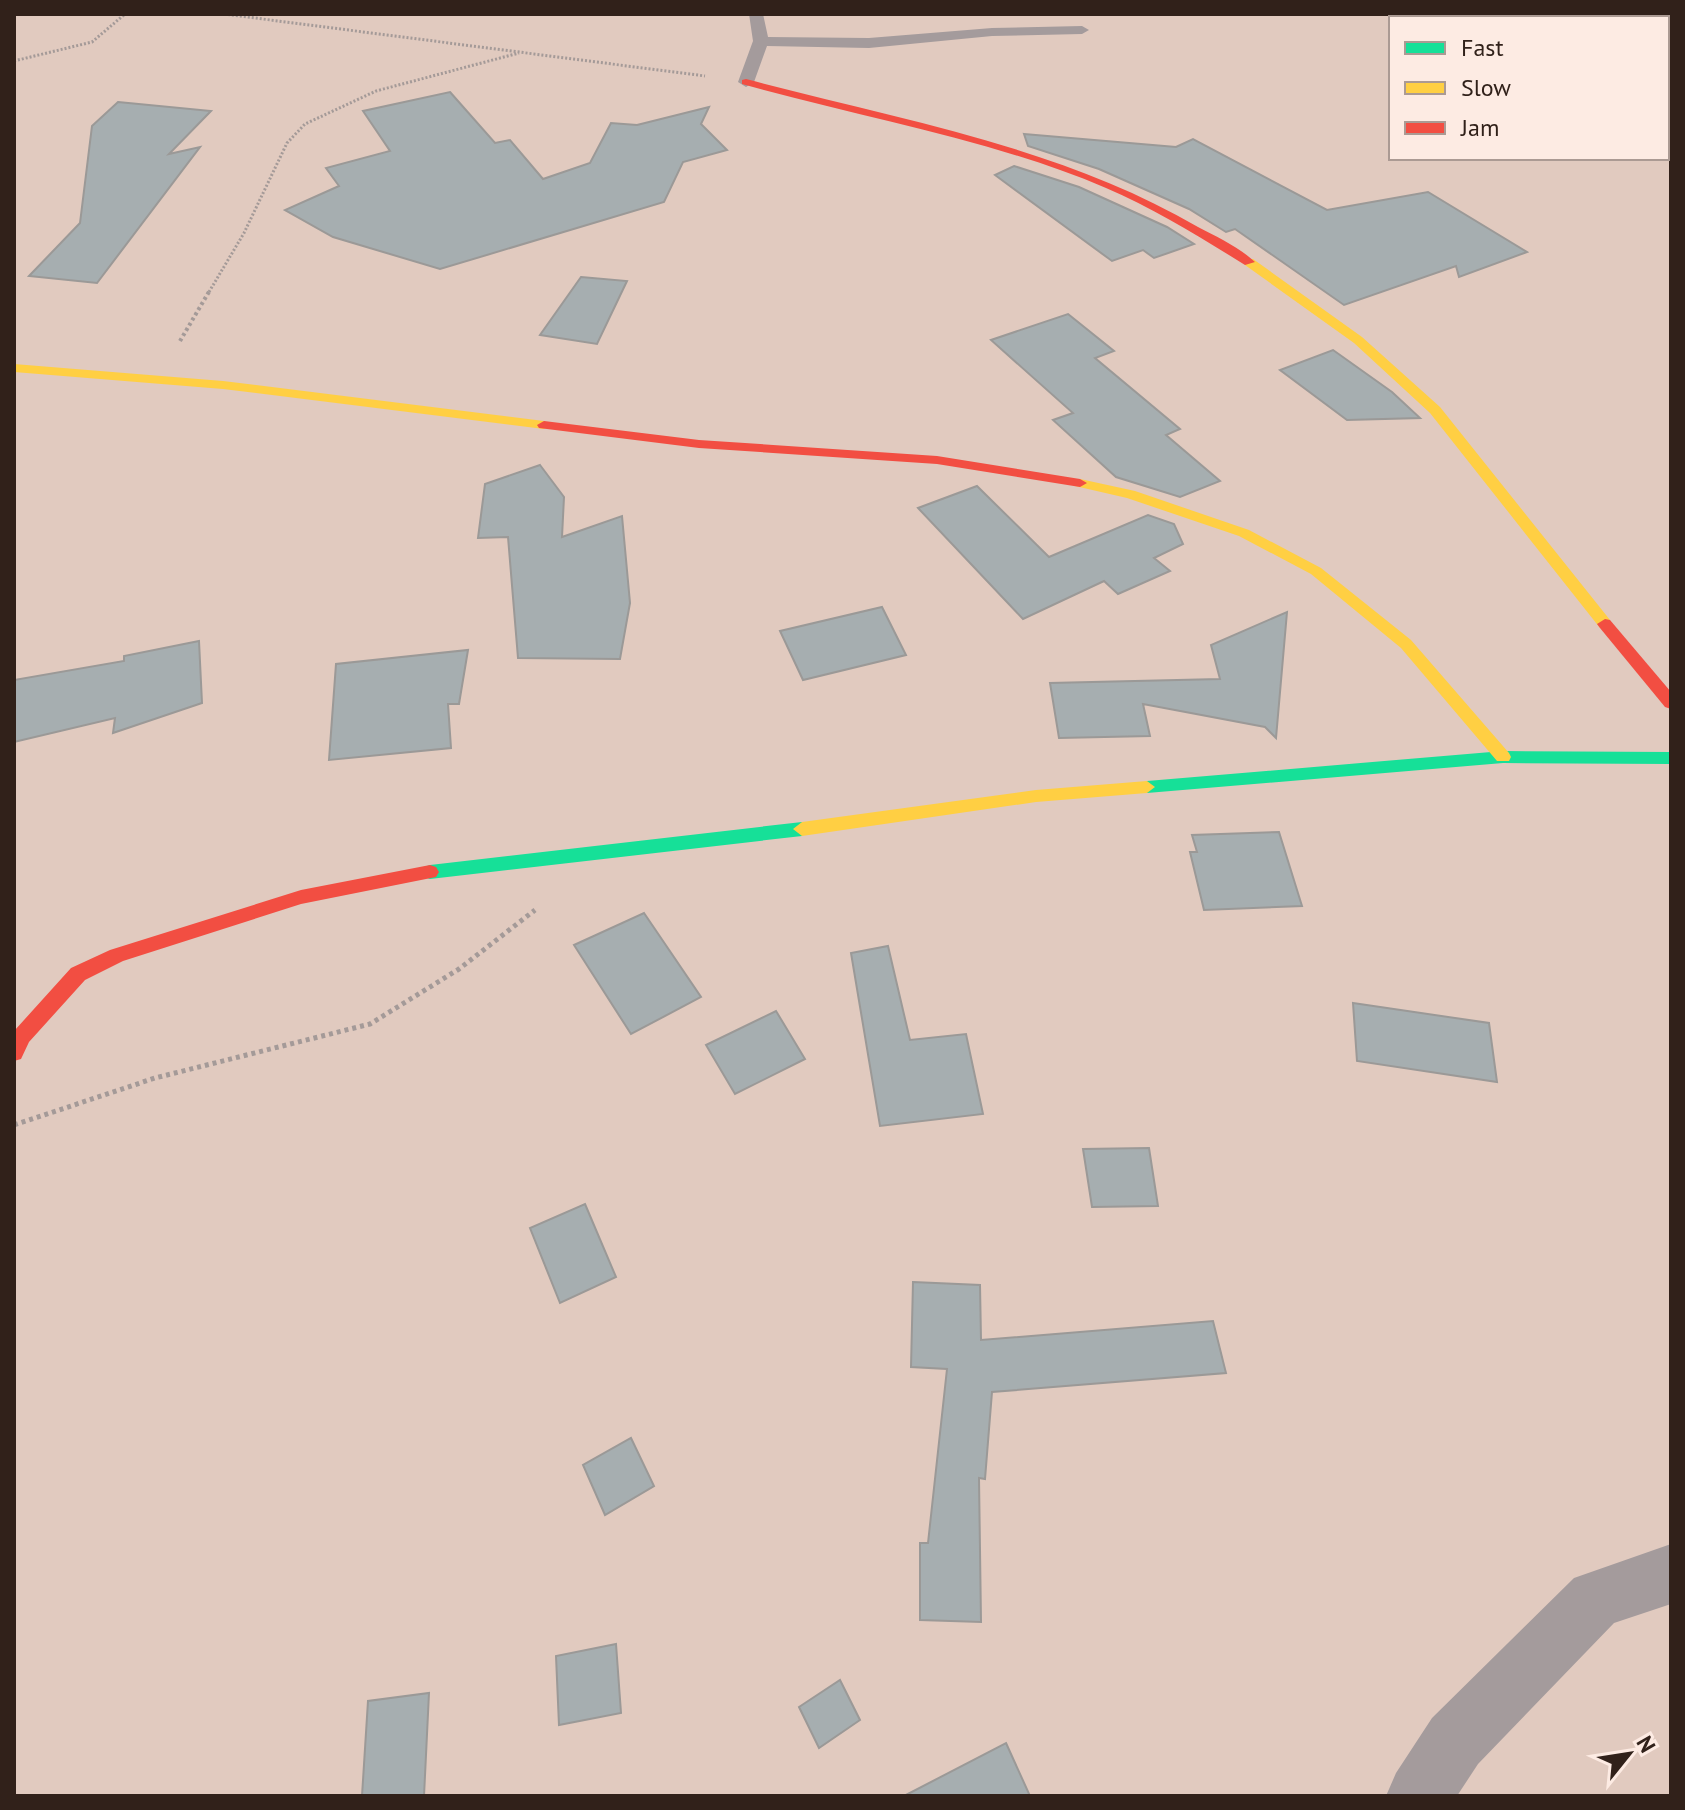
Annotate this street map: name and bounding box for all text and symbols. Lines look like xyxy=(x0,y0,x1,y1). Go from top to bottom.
legend xyxy=(1389,16,1669,160)
text: Fast xyxy=(1461,32,1504,63)
text: Slow xyxy=(1461,72,1511,103)
text: Jam xyxy=(1460,112,1499,143)
north arrow xyxy=(1589,1714,1669,1794)
text: N xyxy=(1631,1731,1662,1757)

